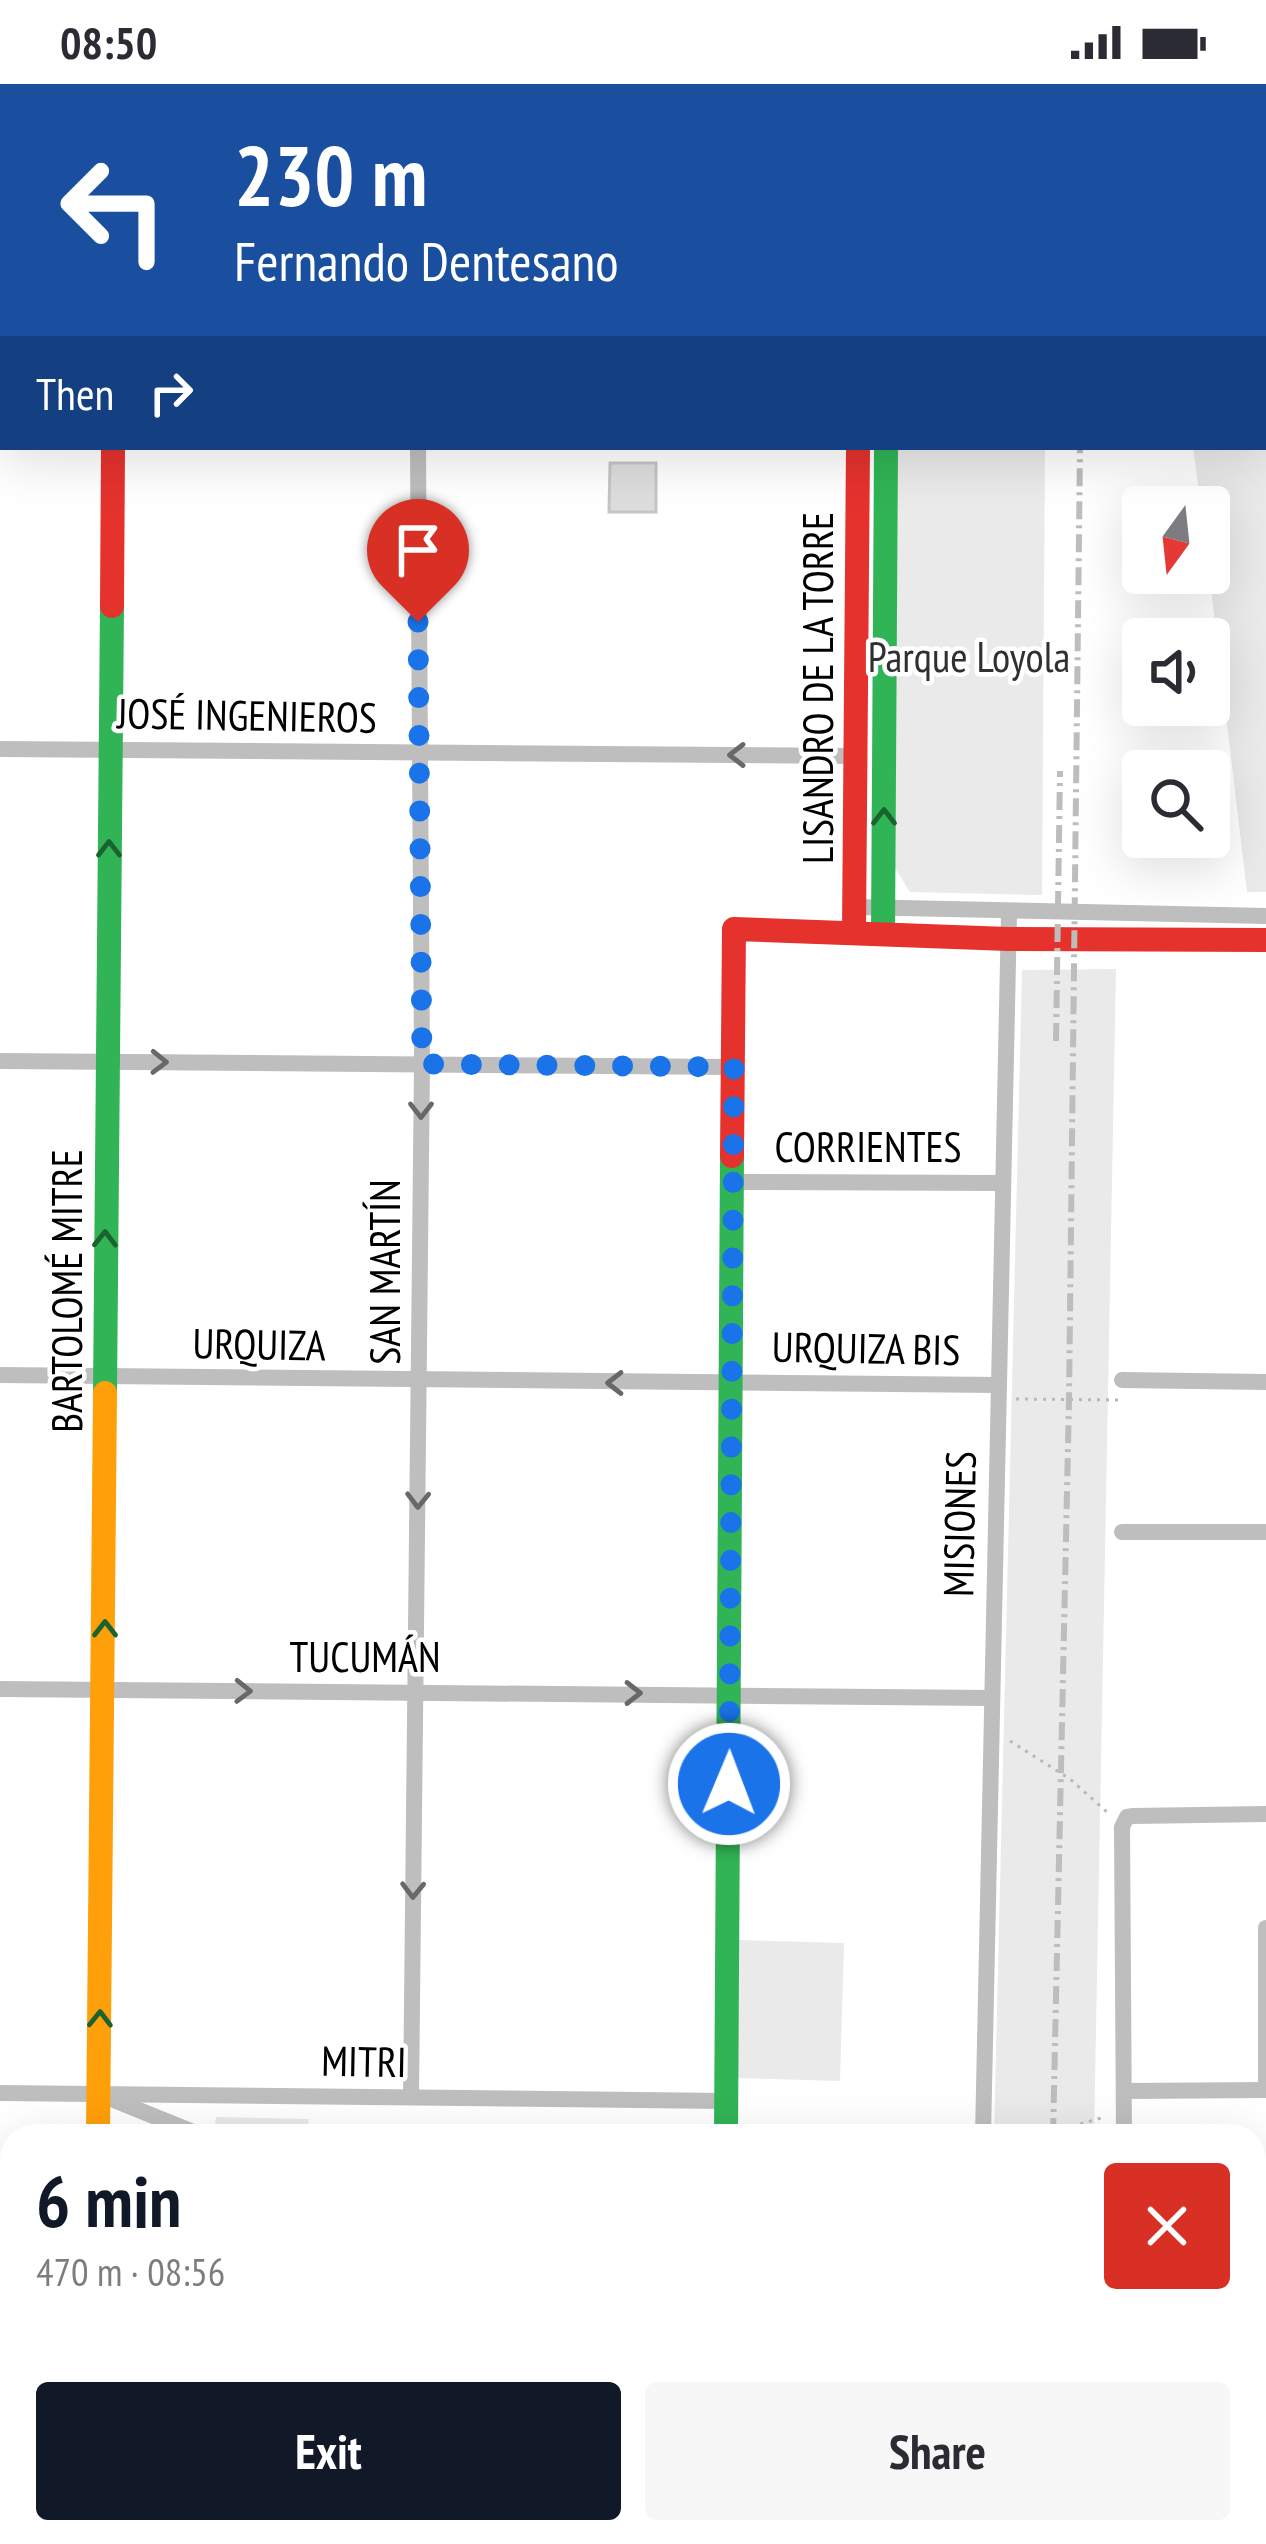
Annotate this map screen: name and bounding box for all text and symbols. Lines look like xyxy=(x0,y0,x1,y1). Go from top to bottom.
text: 08:50 xyxy=(60,13,157,71)
text: 230 m xyxy=(234,120,427,229)
icon: left xyxy=(36,132,192,288)
text: Fernando Dentesano xyxy=(234,226,619,296)
icon: right xyxy=(138,360,204,426)
text: Then xyxy=(36,364,114,422)
north arrow xyxy=(1122,486,1230,594)
map controls xyxy=(1122,486,1230,858)
pin xyxy=(367,499,469,622)
street label: LISANDRO DE LA TORRE xyxy=(790,512,845,864)
icon: arrive xyxy=(385,517,451,583)
button: sound xyxy=(1122,618,1230,726)
park label: Parque Loyola xyxy=(868,629,1070,684)
street label: JOSÉ INGENIEROS xyxy=(115,685,377,745)
one-way arrow xyxy=(727,742,745,768)
button: search xyxy=(1122,750,1230,858)
one-way arrow xyxy=(870,807,896,826)
one-way arrow xyxy=(96,839,122,857)
one-way arrow xyxy=(151,1049,169,1075)
one-way arrow xyxy=(409,1101,435,1120)
street label: CORRIENTES xyxy=(775,1119,961,1174)
street label: BARTOLOMÉ MITRE xyxy=(39,1149,94,1433)
street label: SAN MARTÍN xyxy=(357,1179,412,1365)
one-way arrow xyxy=(92,1229,118,1247)
street label: URQUIZA xyxy=(192,1315,326,1373)
street label: URQUIZA BIS xyxy=(771,1319,961,1377)
one-way arrow xyxy=(605,1370,623,1396)
street label: MISIONES xyxy=(930,1451,988,1597)
one-way arrow xyxy=(406,1491,432,1510)
one-way arrow xyxy=(92,1619,118,1638)
street label: TUCUMÁN xyxy=(290,1629,441,1684)
one-way arrow xyxy=(235,1678,253,1704)
one-way arrow xyxy=(625,1680,643,1706)
position arrow xyxy=(666,1721,792,1847)
one-way arrow xyxy=(401,1881,427,1900)
one-way arrow xyxy=(87,2009,113,2027)
street label: MITRI xyxy=(321,2033,407,2089)
text: 6 min xyxy=(36,2154,181,2247)
button: close xyxy=(1104,2163,1230,2289)
text: 470 m · 08:56 xyxy=(36,2246,225,2297)
button: Exit xyxy=(36,2382,621,2520)
button: Share xyxy=(645,2382,1230,2520)

